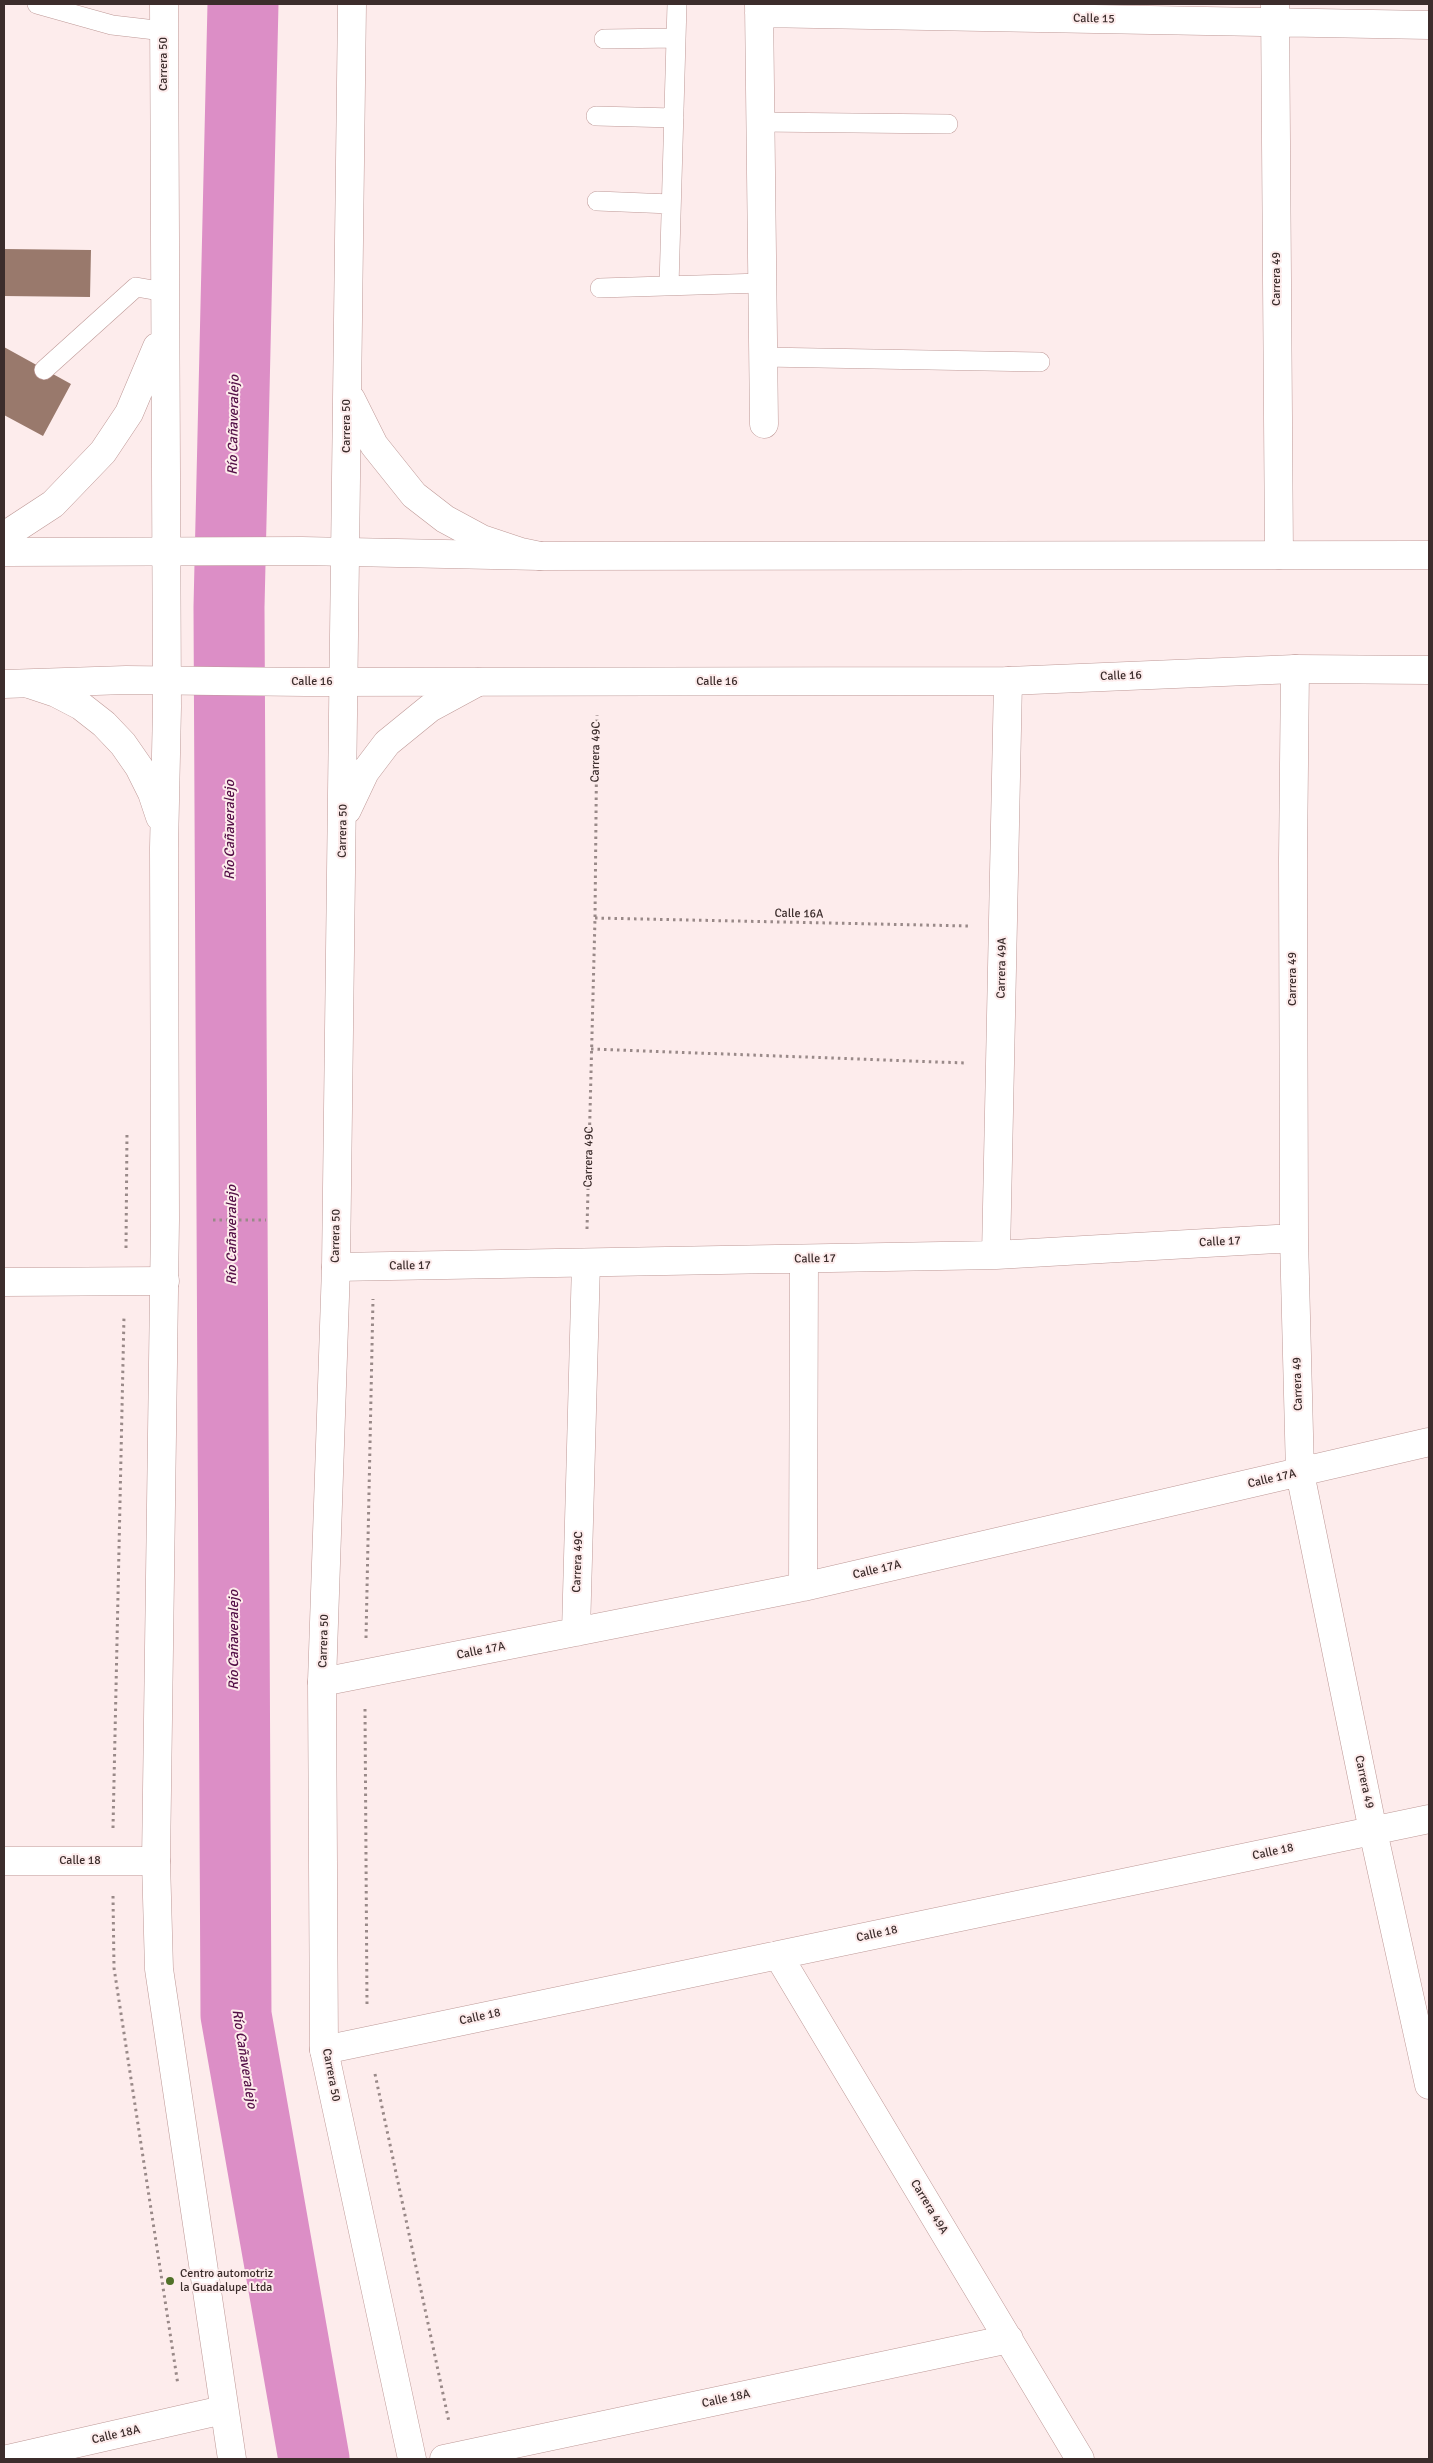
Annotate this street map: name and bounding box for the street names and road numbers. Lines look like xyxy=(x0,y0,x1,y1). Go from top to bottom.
street label: Calle 15 xyxy=(1073,11,1115,27)
street label: Carrera 50 xyxy=(157,37,171,91)
street label: Carrera 49 xyxy=(1270,252,1284,306)
street label: Carrera 50 xyxy=(340,399,354,453)
street label: Calle 16 xyxy=(1100,668,1142,684)
street label: Calle 16 xyxy=(291,675,333,689)
street label: Calle 16 xyxy=(696,675,738,689)
street label: Carrera 49C xyxy=(588,721,604,783)
street label: Carrera 50 xyxy=(335,804,351,858)
street label: Calle 16A xyxy=(774,906,824,922)
street label: Carrera 49A xyxy=(994,937,1010,999)
street label: Carrera 49 xyxy=(1286,952,1300,1006)
street label: Carrera 49C xyxy=(581,1126,597,1188)
street label: Carrera 50 xyxy=(328,1209,344,1263)
street label: Calle 17 xyxy=(1199,1234,1241,1250)
street label: Calle 17 xyxy=(794,1251,836,1267)
street label: Calle 17 xyxy=(389,1258,431,1274)
street label: Carrera 49 xyxy=(1290,1357,1306,1411)
street label: Calle 17A xyxy=(1247,1466,1297,1492)
street label: Carrera 49C xyxy=(570,1531,586,1593)
street label: Calle 17A xyxy=(852,1557,902,1583)
street label: Carrera 50 xyxy=(316,1614,332,1668)
street label: Calle 17A xyxy=(456,1639,506,1663)
street label: Carrera 49 xyxy=(1351,1754,1377,1810)
street label: Calle 18 xyxy=(1251,1841,1295,1863)
street label: Calle 18 xyxy=(59,1854,101,1868)
street label: Calle 18 xyxy=(855,1923,899,1945)
street label: Calle 18 xyxy=(458,2006,502,2028)
street label: Carrera 50 xyxy=(319,2047,343,2103)
street label: Carrera 49A xyxy=(907,2177,951,2237)
street label: Calle 18A xyxy=(701,2387,751,2411)
street label: Calle 18A xyxy=(91,2422,141,2448)

